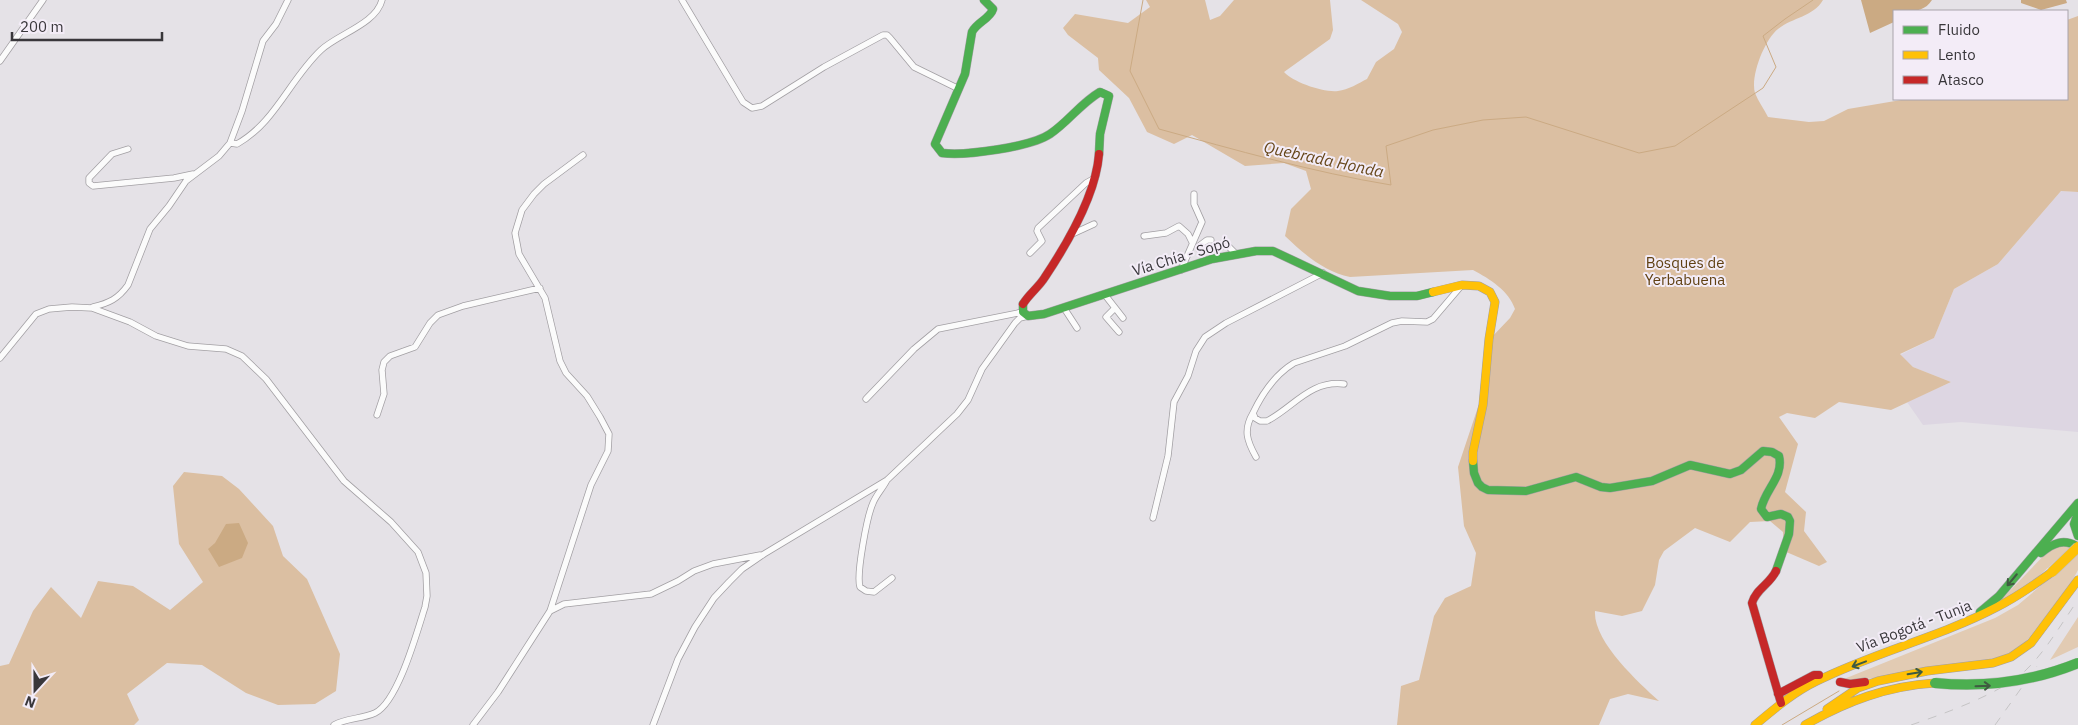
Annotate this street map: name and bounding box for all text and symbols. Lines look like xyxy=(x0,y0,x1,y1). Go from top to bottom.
scale bar xyxy=(12,10,162,42)
legend xyxy=(1893,10,2068,100)
text: 200 m xyxy=(20,17,64,36)
text: Fluido xyxy=(1938,20,1980,39)
text: Lento xyxy=(1938,45,1976,64)
text: Atasco xyxy=(1938,70,1984,89)
water label: Quebrada Honda xyxy=(1262,137,1386,181)
street label: Vía Chía - Sopó xyxy=(1130,232,1232,280)
park label: Bosques de Yerbabuena xyxy=(1645,253,1725,289)
one-way arrow xyxy=(2007,573,2018,586)
street label: Vía Bogotá - Tunja xyxy=(1854,595,1974,657)
one-way arrow xyxy=(1852,660,1867,669)
north arrow xyxy=(10,665,60,715)
one-way arrow xyxy=(1906,668,1922,678)
one-way arrow xyxy=(1975,681,1991,690)
text: N xyxy=(22,692,38,712)

